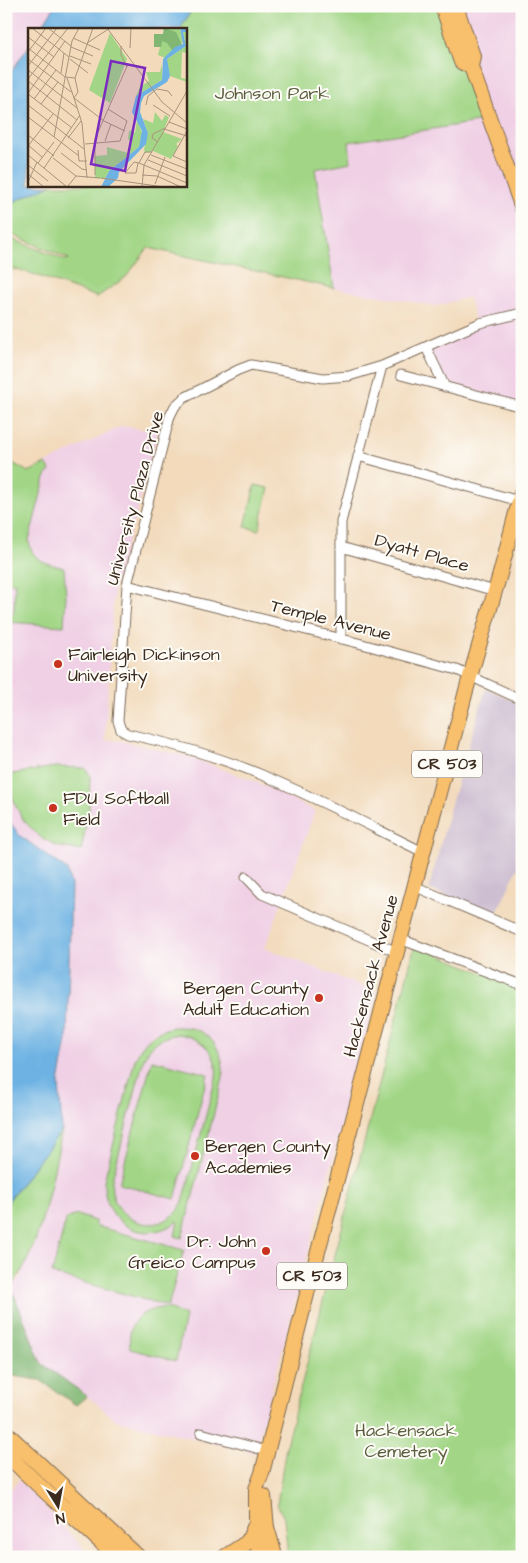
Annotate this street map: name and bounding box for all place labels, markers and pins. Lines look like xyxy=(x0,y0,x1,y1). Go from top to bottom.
place label: Fairleigh Dickinson University xyxy=(68,642,220,689)
marker: Fairleigh Dickinson University xyxy=(52,658,64,670)
place label: FDU Softball Field xyxy=(63,786,169,832)
marker: FDU Softball Field xyxy=(47,802,59,814)
place label: Bergen County Adult Education xyxy=(183,976,309,1022)
marker: Bergen County Adult Education xyxy=(313,992,325,1004)
place label: Bergen County Academies xyxy=(205,1134,331,1180)
marker: Bergen County Academies xyxy=(189,1150,201,1162)
place label: Dr. John Greico Campus xyxy=(128,1229,256,1275)
marker: Dr. John Greico Campus xyxy=(260,1245,272,1257)

